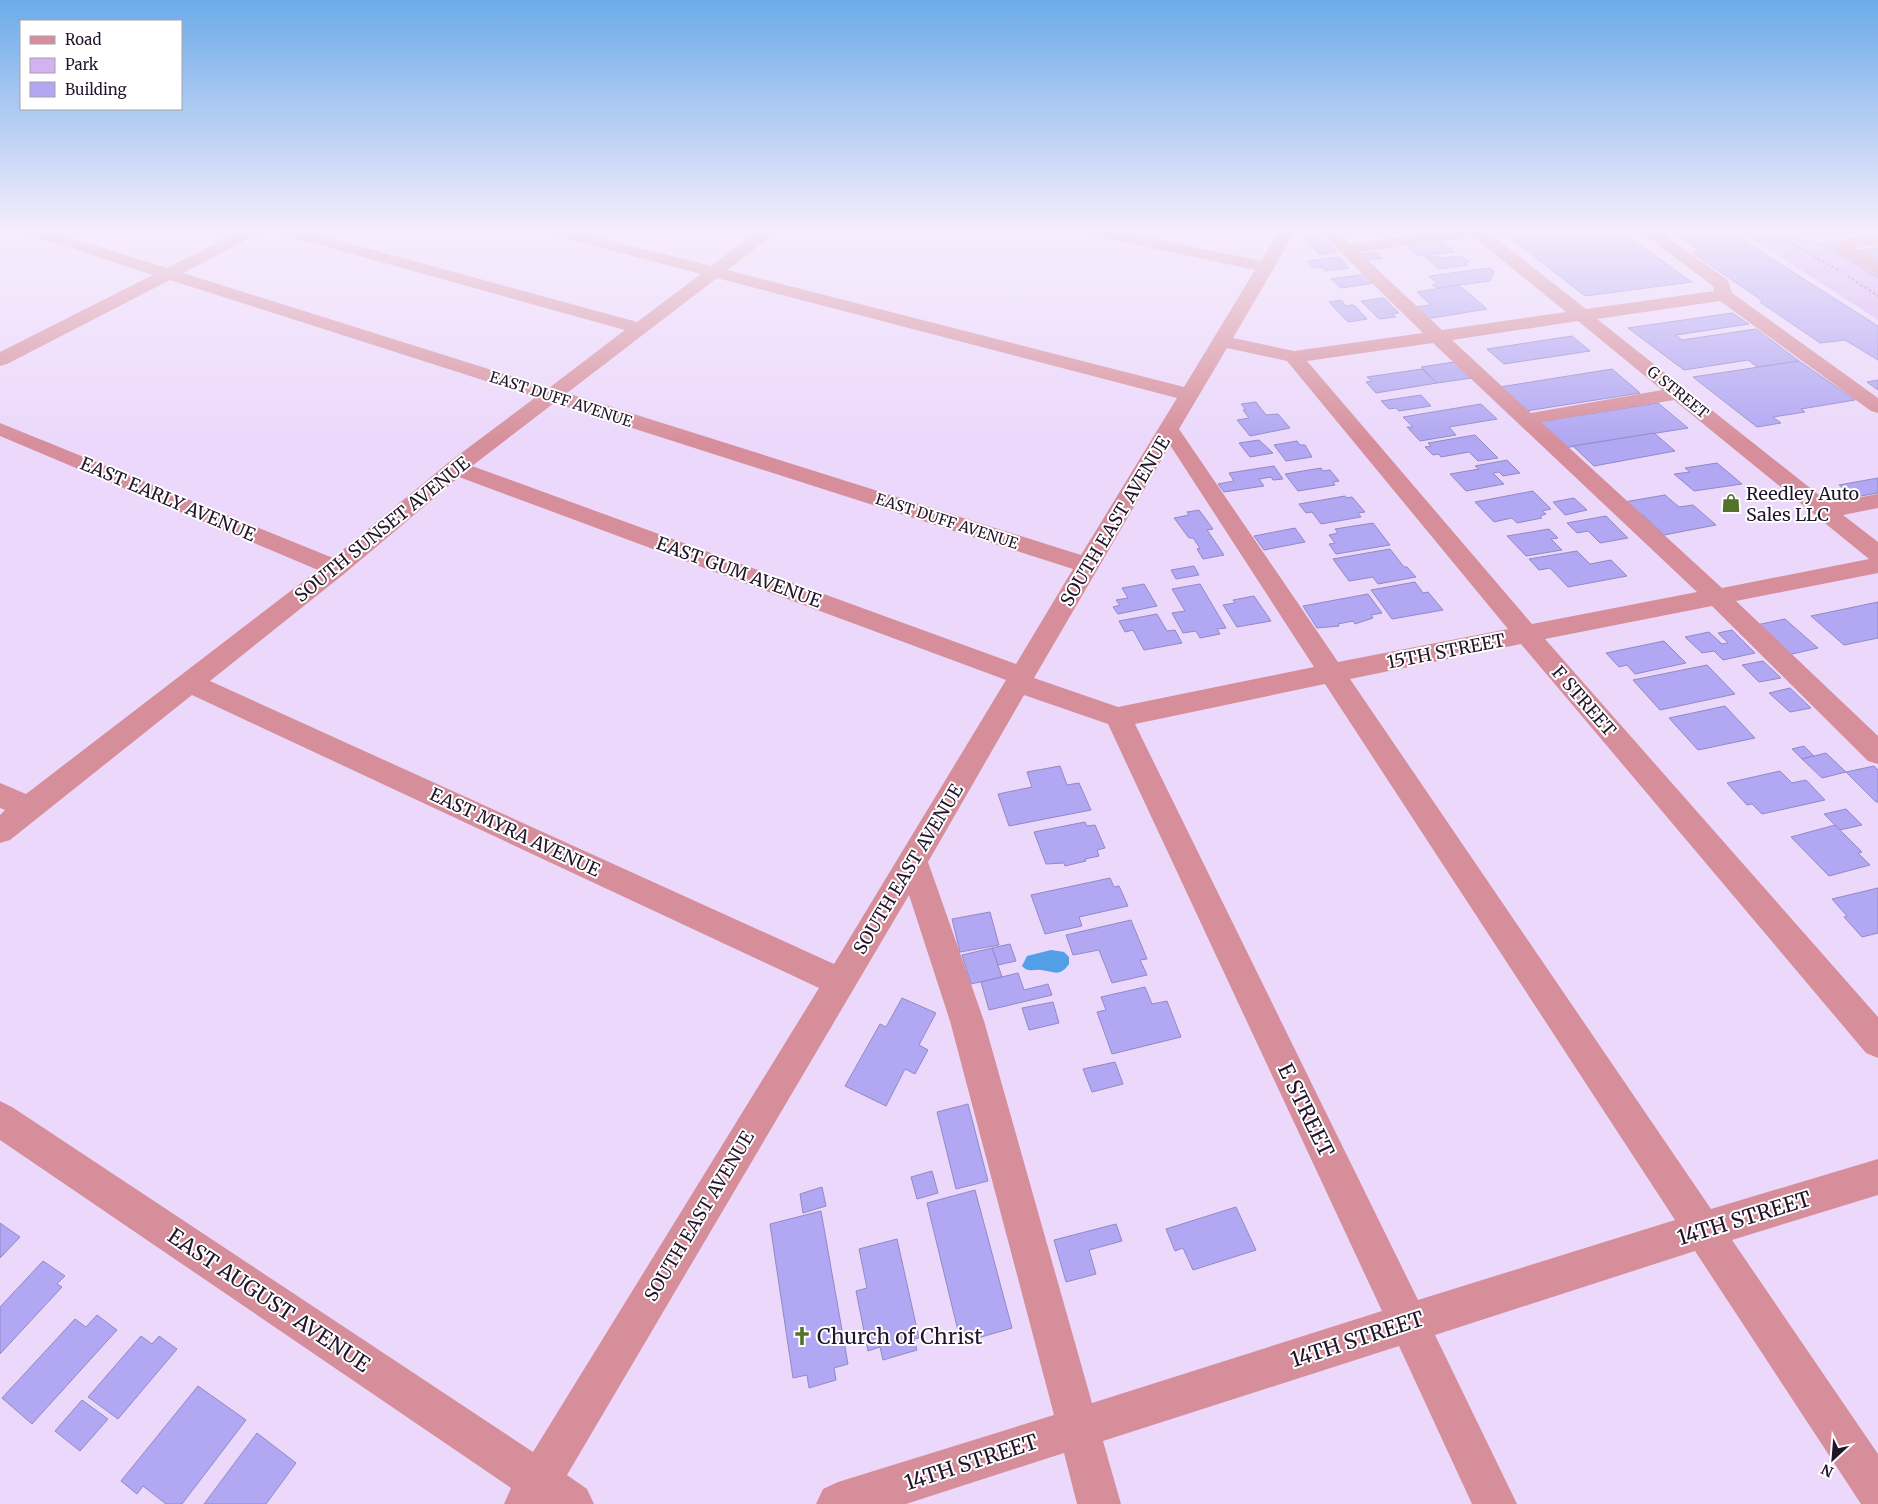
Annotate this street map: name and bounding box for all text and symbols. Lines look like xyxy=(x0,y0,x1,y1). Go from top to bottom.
legend xyxy=(20,20,182,110)
text: Road xyxy=(65,30,101,49)
text: Park xyxy=(65,55,99,74)
text: Building xyxy=(65,80,127,99)
street label: G STREET xyxy=(1643,362,1713,423)
street label: EAST DUFF AVENUE xyxy=(487,367,635,431)
street label: SOUTH EAST AVENUE xyxy=(1055,431,1175,610)
street label: SOUTH SUNSET AVENUE xyxy=(290,451,475,607)
street label: EAST EARLY AVENUE xyxy=(77,452,260,547)
place label: Reedley Auto Sales LLC xyxy=(1746,482,1859,526)
street label: EAST DUFF AVENUE xyxy=(873,489,1021,553)
shop icon: Reedley Auto Sales LLC xyxy=(1720,492,1742,514)
street label: EAST GUM AVENUE xyxy=(653,531,825,613)
street label: 15TH STREET xyxy=(1385,628,1507,674)
street label: F STREET xyxy=(1547,661,1621,741)
street label: SOUTH EAST AVENUE xyxy=(848,779,968,958)
street label: EAST MYRA AVENUE xyxy=(426,782,604,882)
street label: E STREET xyxy=(1272,1059,1340,1162)
street label: SOUTH EAST AVENUE xyxy=(639,1126,759,1305)
street label: 14TH STREET xyxy=(1674,1185,1815,1251)
street label: EAST AUGUST AVENUE xyxy=(163,1222,376,1378)
street label: 14TH STREET xyxy=(1287,1305,1427,1373)
place label: Church of Christ xyxy=(817,1323,982,1350)
church icon: Church of Christ xyxy=(791,1325,813,1347)
street label: 14TH STREET xyxy=(901,1428,1041,1496)
north arrow xyxy=(1808,1434,1858,1484)
text: N xyxy=(1818,1460,1836,1481)

